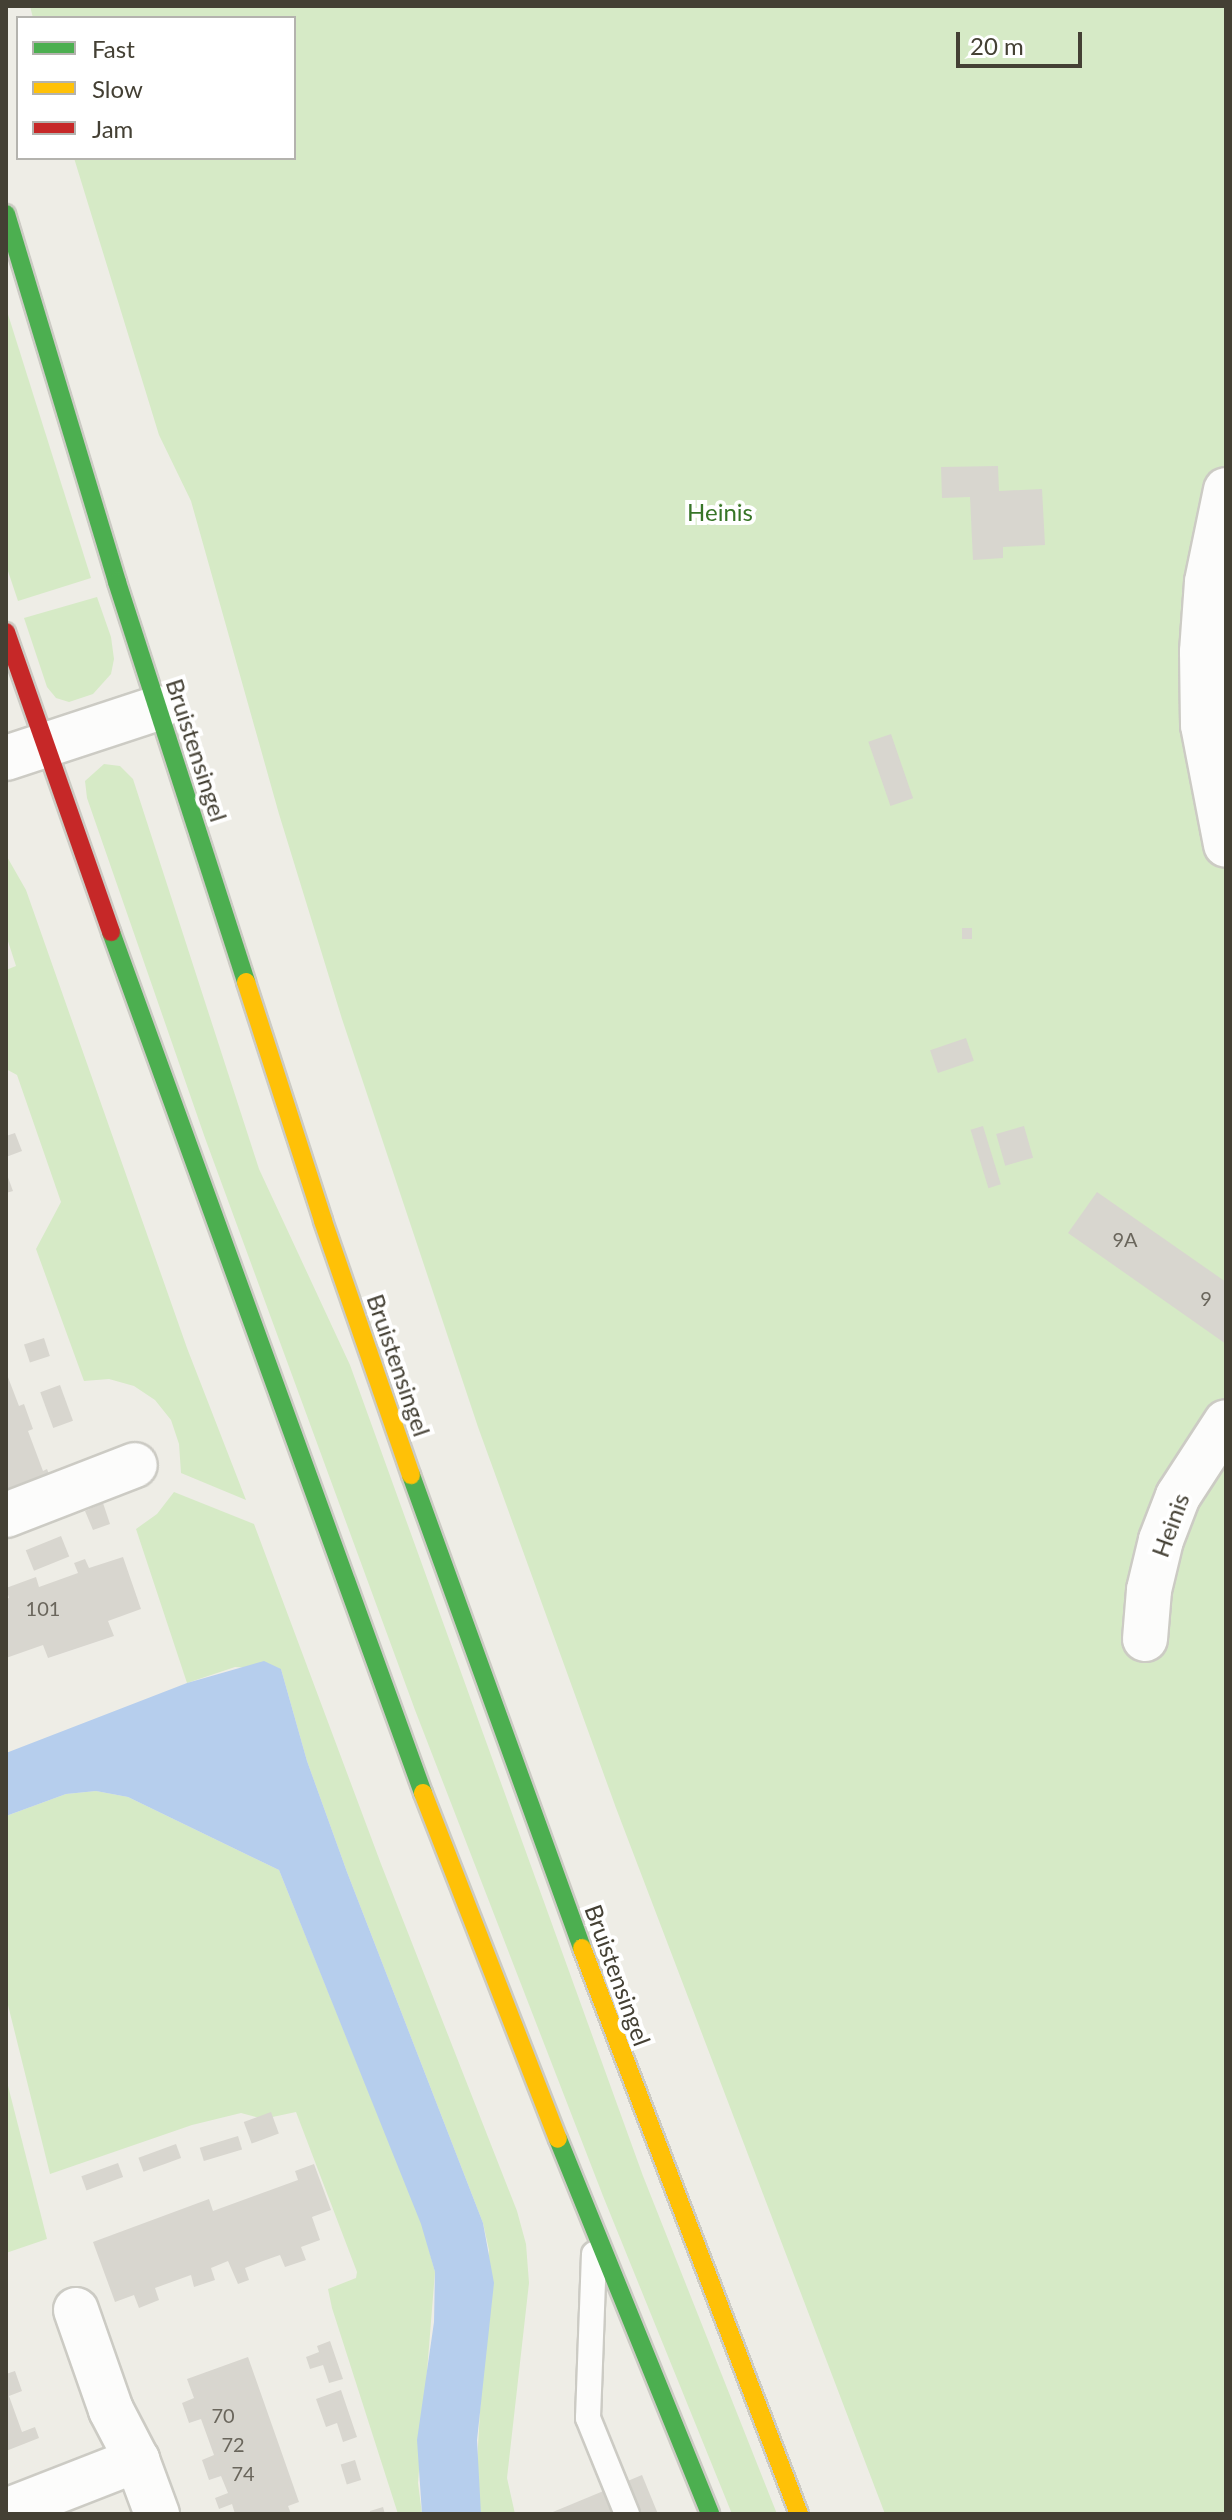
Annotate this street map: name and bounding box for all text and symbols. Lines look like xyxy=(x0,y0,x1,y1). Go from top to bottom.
legend xyxy=(16,16,296,160)
scale bar xyxy=(960,16,1086,66)
text: 20 m xyxy=(970,31,1024,60)
text: Fast xyxy=(92,34,135,63)
text: Slow xyxy=(92,74,143,103)
text: Jam xyxy=(92,114,133,143)
park label: Heinis xyxy=(687,498,753,526)
street label: Bruistensingel xyxy=(160,675,234,825)
house number: 9A xyxy=(1112,1227,1138,1251)
house number: 9 xyxy=(1200,1286,1212,1310)
street label: Bruistensingel xyxy=(361,1290,437,1440)
street label: Heinis xyxy=(1145,1489,1195,1561)
house number: 101 xyxy=(26,1596,60,1620)
street label: Bruistensingel xyxy=(579,1900,657,2050)
house number: 70 xyxy=(211,2403,235,2427)
house number: 72 xyxy=(221,2432,245,2456)
house number: 74 xyxy=(231,2461,255,2485)

